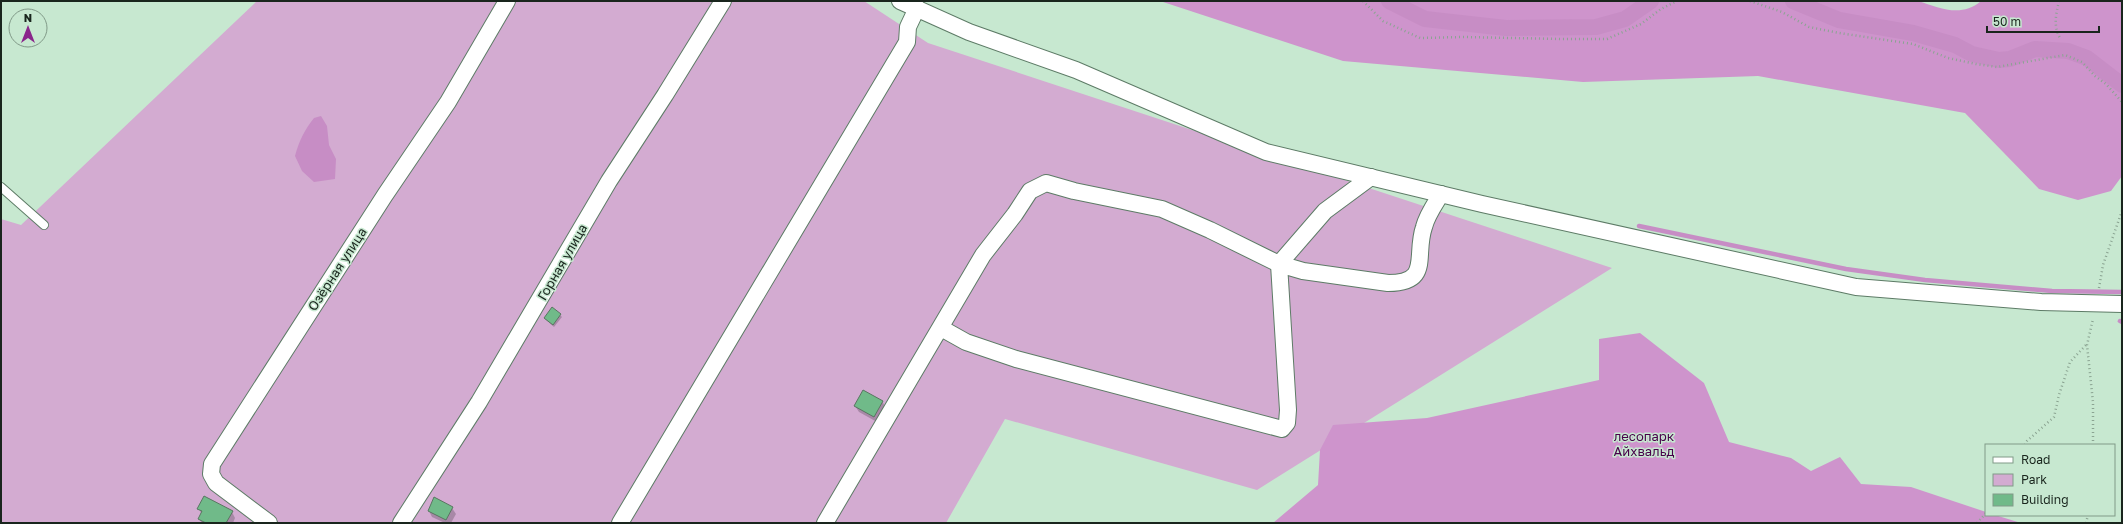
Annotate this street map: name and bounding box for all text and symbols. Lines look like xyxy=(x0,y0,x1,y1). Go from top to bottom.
north arrow xyxy=(8,8,48,48)
scale bar xyxy=(1987,8,2099,34)
text: N xyxy=(24,11,32,24)
text: 50 m xyxy=(1993,14,2021,29)
street label: Горная улица xyxy=(534,221,590,303)
street label: Озёрная улица xyxy=(304,224,370,314)
park label: лесопарк Айхвальд xyxy=(1614,428,1675,459)
legend xyxy=(1985,444,2115,516)
text: Road xyxy=(2021,452,2050,467)
text: Park xyxy=(2021,472,2047,487)
text: Building xyxy=(2021,492,2069,507)

